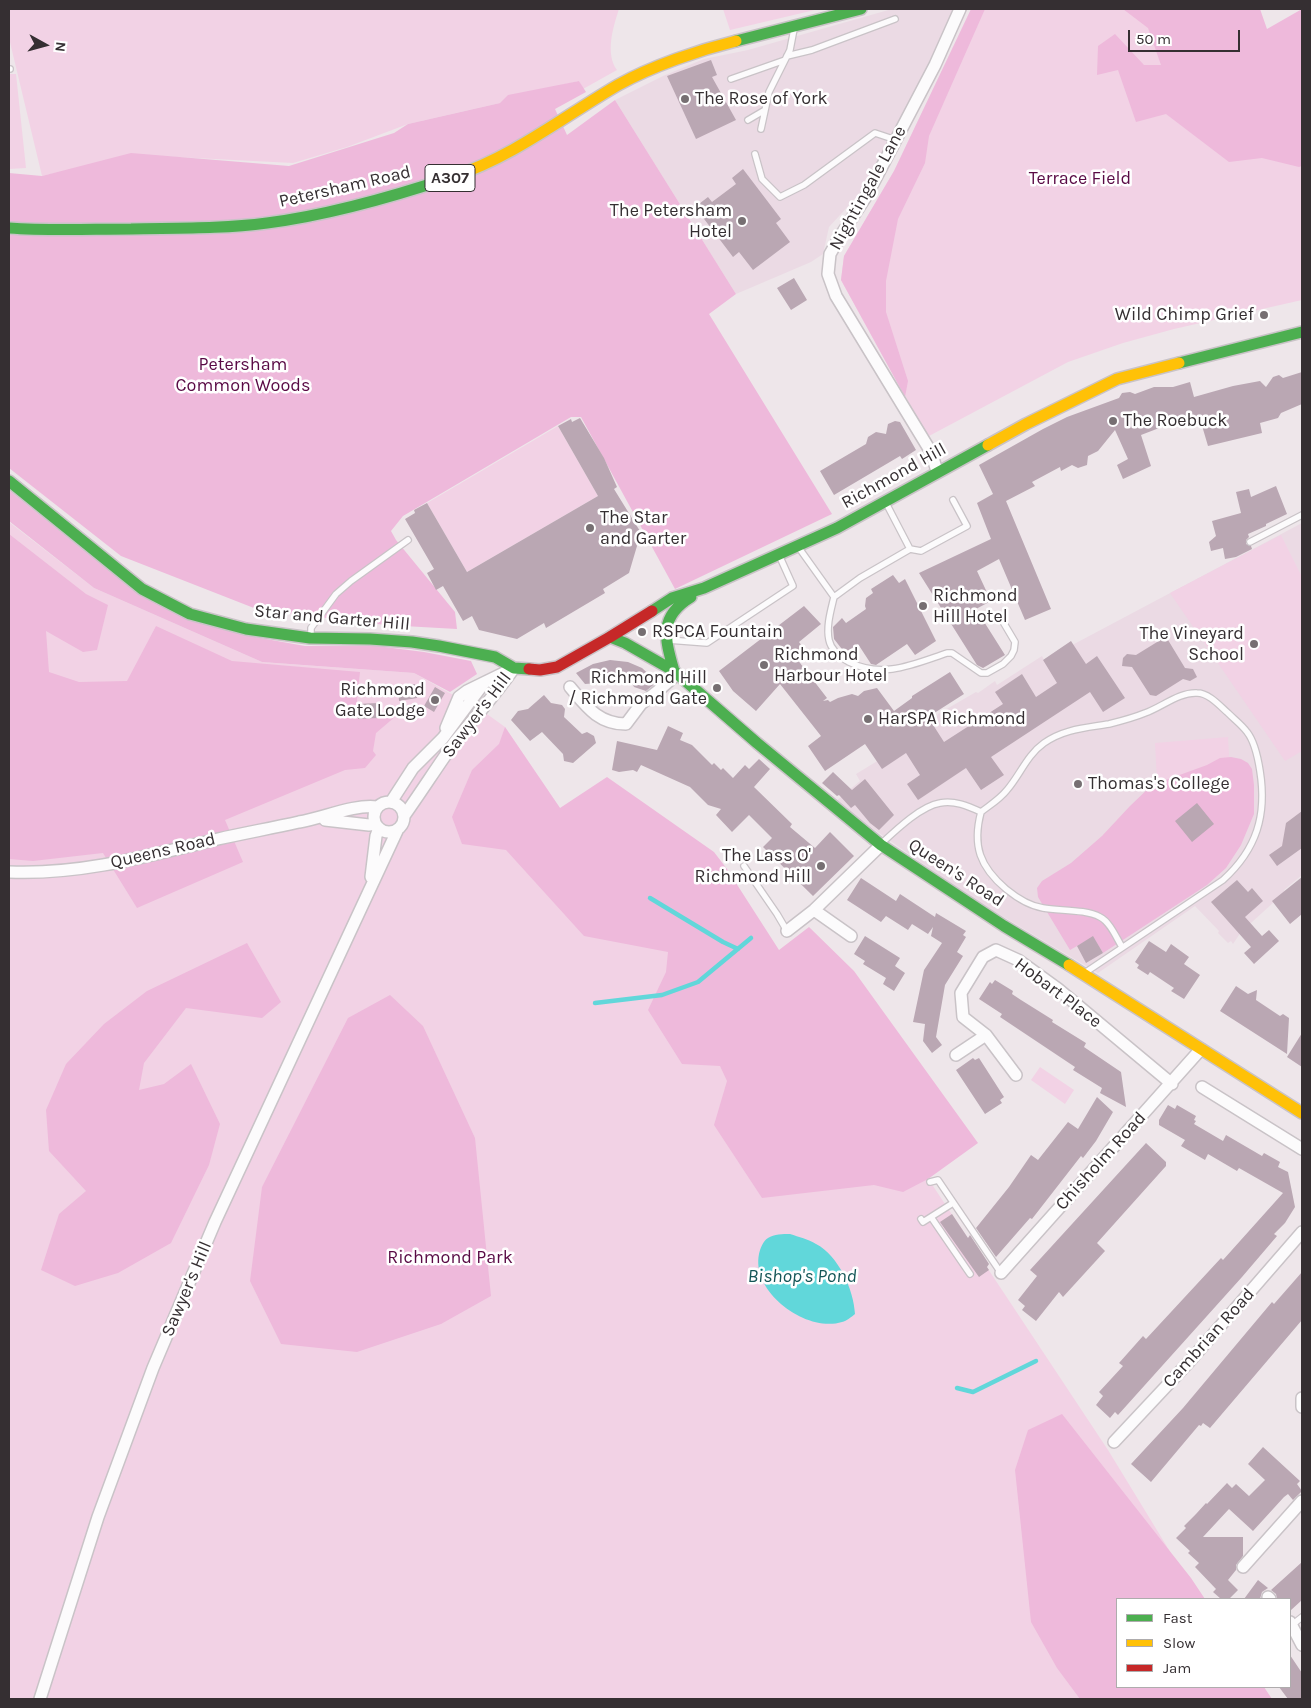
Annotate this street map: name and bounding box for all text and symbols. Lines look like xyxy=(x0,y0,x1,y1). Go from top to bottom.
north arrow xyxy=(20,20,70,70)
scale bar xyxy=(1131,20,1244,52)
text: 50 m xyxy=(1136,30,1171,48)
text: N xyxy=(51,41,69,53)
place label: The Rose of York xyxy=(695,88,828,110)
marker: The Rose of York xyxy=(679,93,691,105)
street label: Nightingale Lane xyxy=(825,122,911,254)
street label: Petersham Road xyxy=(277,161,413,213)
road number: A307 xyxy=(425,164,475,192)
park label: Terrace Field xyxy=(1029,168,1131,190)
place label: The Petersham Hotel xyxy=(610,200,732,242)
marker: The Petersham Hotel xyxy=(736,215,748,227)
place label: Wild Chimp Grief xyxy=(1115,304,1254,326)
marker: Wild Chimp Grief xyxy=(1258,309,1270,321)
park label: Petersham Common Woods xyxy=(176,354,310,396)
place label: The Roebuck xyxy=(1123,410,1227,432)
marker: The Roebuck xyxy=(1107,415,1119,427)
street label: Richmond Hill xyxy=(838,438,950,514)
place label: The Star and Garter xyxy=(600,507,686,550)
marker: The Star and Garter xyxy=(584,522,596,534)
place label: Richmond Hill Hotel xyxy=(933,585,1018,628)
street label: Star and Garter Hill xyxy=(253,600,411,636)
marker: Richmond Hill Hotel xyxy=(917,600,929,612)
place label: RSPCA Fountain xyxy=(652,621,783,643)
place label: The Vineyard School xyxy=(1140,623,1244,666)
marker: RSPCA Fountain xyxy=(636,626,648,638)
marker: The Vineyard School xyxy=(1248,638,1260,650)
place label: Richmond Harbour Hotel xyxy=(774,644,888,686)
marker: Richmond Harbour Hotel xyxy=(758,659,770,671)
place label: Richmond Hill / Richmond Gate xyxy=(568,667,707,710)
street label: Sawyer's Hill xyxy=(438,668,516,762)
place label: Richmond Gate Lodge xyxy=(335,679,425,722)
marker: Richmond Hill / Richmond Gate xyxy=(711,682,723,694)
marker: Richmond Gate Lodge xyxy=(429,694,441,706)
place label: HarSPA Richmond xyxy=(878,708,1026,730)
marker: HarSPA Richmond xyxy=(862,713,874,725)
place label: Thomas's College xyxy=(1088,773,1230,795)
marker: Thomas's College xyxy=(1072,778,1084,790)
street label: Queens Road xyxy=(108,828,218,874)
street label: Queen's Road xyxy=(904,834,1008,912)
place label: The Lass O' Richmond Hill xyxy=(695,845,811,888)
marker: The Lass O' Richmond Hill xyxy=(815,860,827,872)
street label: Hobart Place xyxy=(1010,953,1106,1033)
street label: Chisholm Road xyxy=(1051,1107,1151,1215)
street label: Sawyer's Hill xyxy=(157,1238,217,1340)
park label: Richmond Park xyxy=(387,1247,513,1269)
water label: Bishop's Pond xyxy=(747,1266,857,1288)
street label: Cambrian Road xyxy=(1159,1284,1259,1392)
legend xyxy=(1116,1598,1291,1688)
text: Fast xyxy=(1163,1609,1192,1627)
text: Slow xyxy=(1163,1634,1195,1652)
text: Jam xyxy=(1163,1659,1191,1677)

